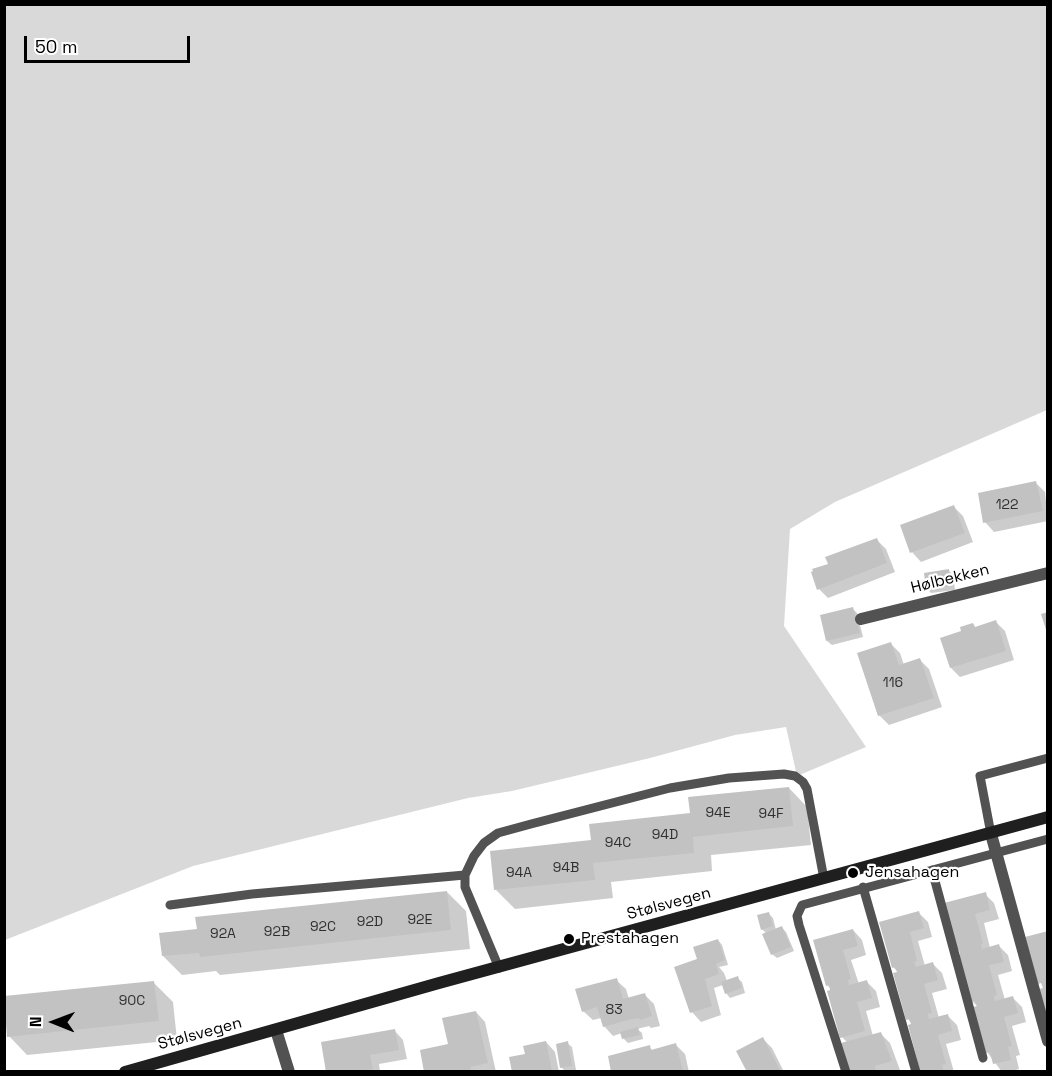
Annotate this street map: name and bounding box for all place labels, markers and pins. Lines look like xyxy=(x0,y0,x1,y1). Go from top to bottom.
place label: Jensahagen xyxy=(865,863,959,883)
marker: Jensahagen xyxy=(846,866,860,880)
place label: Prestahagen xyxy=(581,929,679,949)
marker: Prestahagen xyxy=(562,932,576,946)

